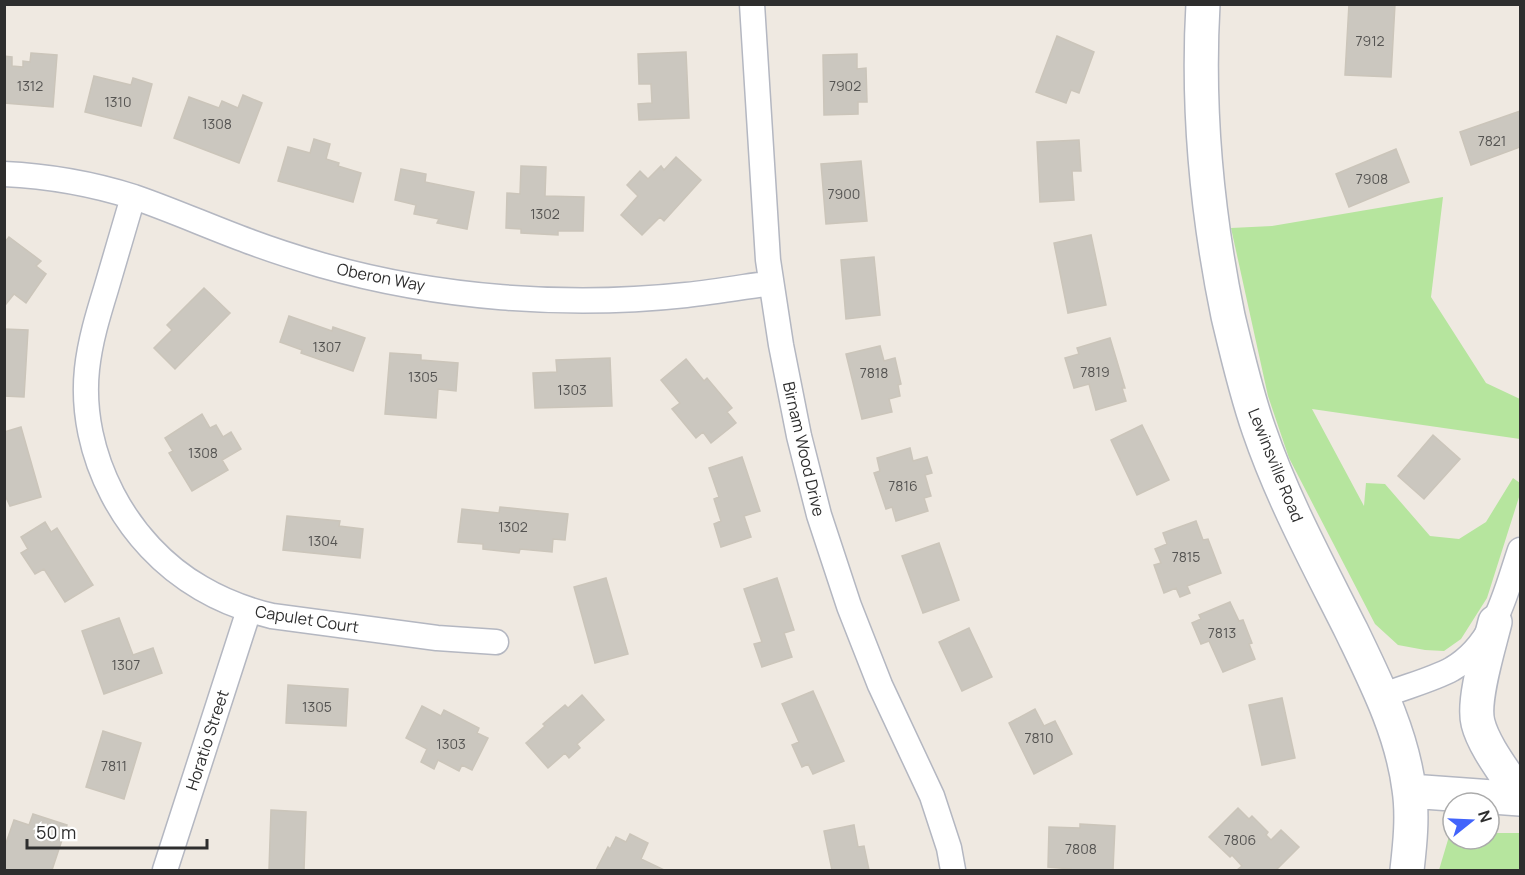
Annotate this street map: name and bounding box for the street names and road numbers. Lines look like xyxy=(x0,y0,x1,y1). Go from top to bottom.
street label: Oberon Way xyxy=(335,258,427,296)
street label: Birnam Wood Drive xyxy=(778,380,830,518)
street label: Lewinsville Road xyxy=(1243,405,1309,525)
street label: Capulet Court xyxy=(254,600,360,638)
street label: Horatio Street xyxy=(180,687,234,793)

